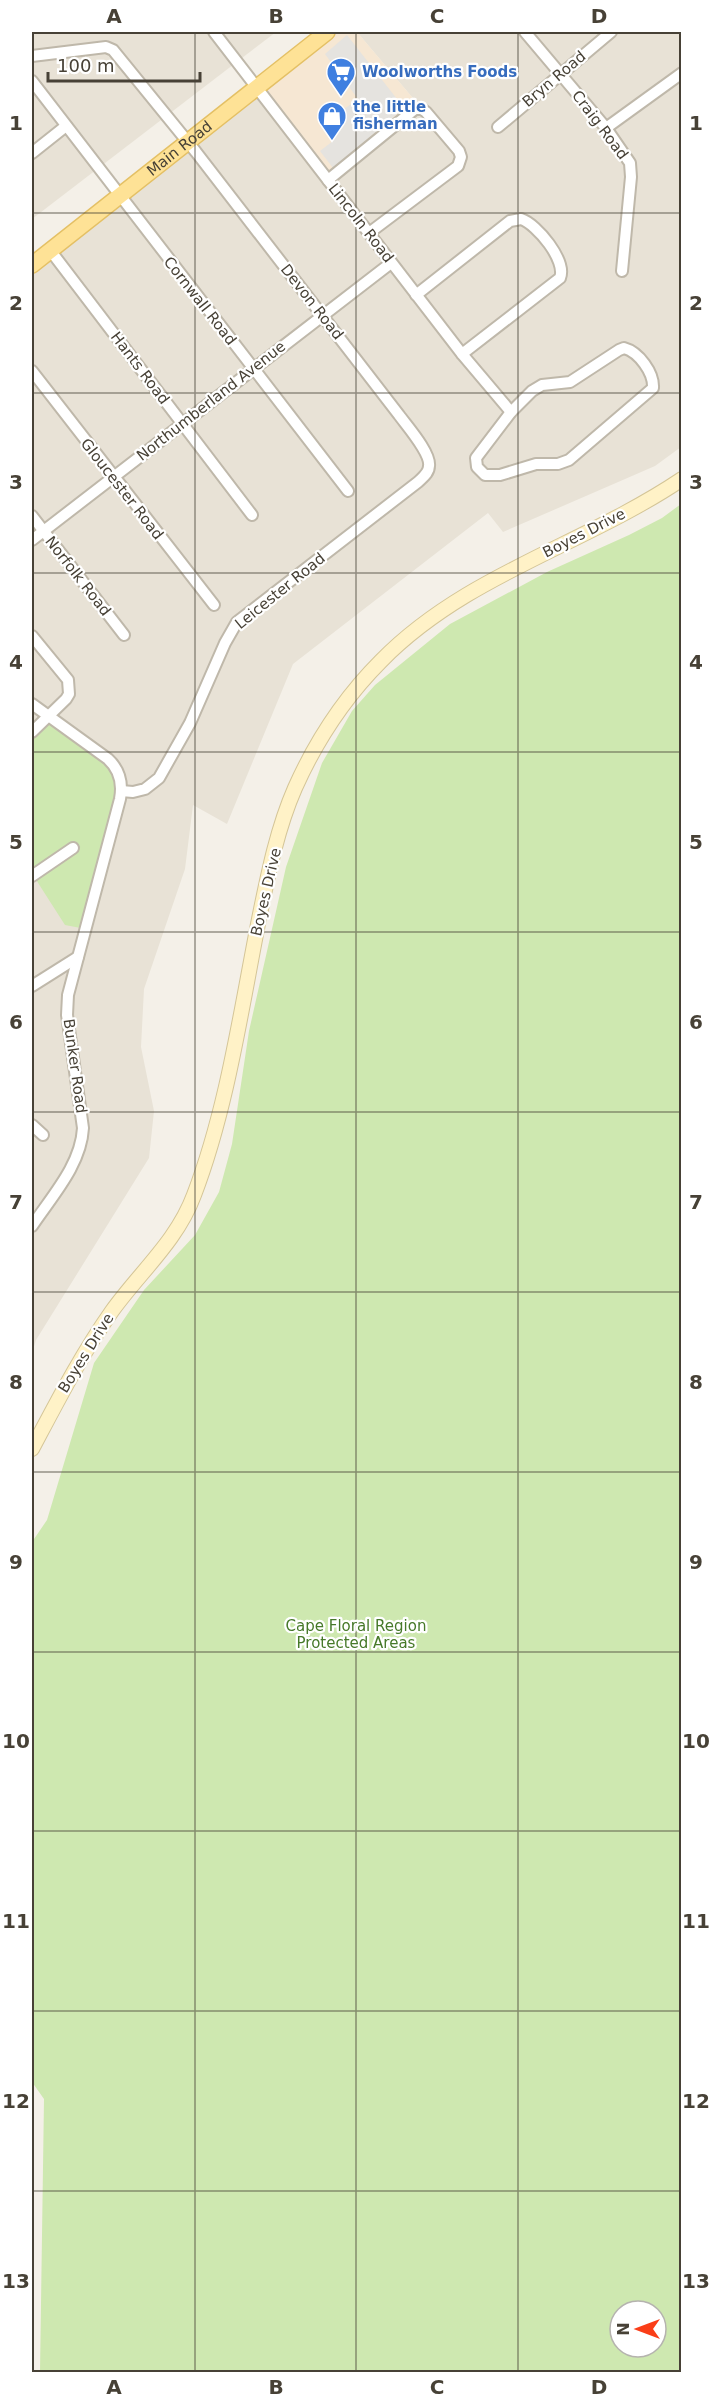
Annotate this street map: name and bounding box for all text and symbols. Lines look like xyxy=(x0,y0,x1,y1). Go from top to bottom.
text: A xyxy=(106,4,122,28)
text: B xyxy=(268,4,284,28)
text: C xyxy=(430,4,444,28)
text: D xyxy=(591,4,607,28)
scale bar xyxy=(48,45,200,83)
street label: Bryn Road xyxy=(519,47,589,111)
text: 100 m xyxy=(57,55,115,76)
supermarket icon: Woolworths Foods xyxy=(325,56,357,98)
place label: Woolworths Foods xyxy=(362,63,517,81)
street label: Craig Road xyxy=(568,87,632,163)
place label: the little fisherman xyxy=(353,98,438,133)
shop icon: the little fisherman xyxy=(316,100,348,142)
text: 1 xyxy=(9,111,23,135)
text: 1 xyxy=(689,111,703,135)
street label: Main Road xyxy=(143,117,216,180)
street label: Lincoln Road xyxy=(324,180,398,266)
street label: Cornwall Road xyxy=(160,253,240,349)
street label: Devon Road xyxy=(277,261,347,343)
text: 2 xyxy=(9,291,23,315)
text: 2 xyxy=(689,291,703,315)
street label: Hants Road xyxy=(107,328,173,408)
street label: Northumberland Avenue xyxy=(133,337,289,465)
street label: Gloucester Road xyxy=(77,435,167,543)
text: 3 xyxy=(9,470,23,494)
text: 3 xyxy=(689,470,703,494)
street label: Boyes Drive xyxy=(540,505,628,561)
street label: Norfolk Road xyxy=(41,533,115,619)
street label: Leicester Road xyxy=(231,549,329,633)
text: 4 xyxy=(9,650,23,674)
text: 4 xyxy=(689,650,703,674)
text: 5 xyxy=(9,830,23,854)
text: 5 xyxy=(689,830,703,854)
street label: Boyes Drive xyxy=(247,846,285,938)
text: 6 xyxy=(9,1010,23,1034)
text: 6 xyxy=(689,1010,703,1034)
street label: Bunker Road xyxy=(59,1018,91,1114)
text: 7 xyxy=(9,1190,23,1214)
text: 7 xyxy=(689,1190,703,1214)
street label: Boyes Drive xyxy=(54,1310,118,1396)
text: 8 xyxy=(9,1370,23,1394)
text: 8 xyxy=(689,1370,703,1394)
text: 9 xyxy=(9,1550,23,1574)
text: 9 xyxy=(689,1550,703,1574)
park label: Cape Floral Region Protected Areas xyxy=(286,1617,426,1652)
text: 10 xyxy=(2,1729,30,1753)
text: 10 xyxy=(682,1729,710,1753)
text: 11 xyxy=(2,1909,30,1933)
text: 11 xyxy=(682,1909,710,1933)
text: 12 xyxy=(2,2089,30,2113)
text: 12 xyxy=(682,2089,710,2113)
text: 13 xyxy=(2,2269,30,2293)
text: 13 xyxy=(682,2269,710,2293)
north arrow xyxy=(608,2299,668,2359)
text: N xyxy=(614,2322,633,2336)
text: A xyxy=(106,2375,122,2399)
text: B xyxy=(268,2375,284,2399)
text: C xyxy=(430,2375,444,2399)
text: D xyxy=(591,2375,607,2399)

